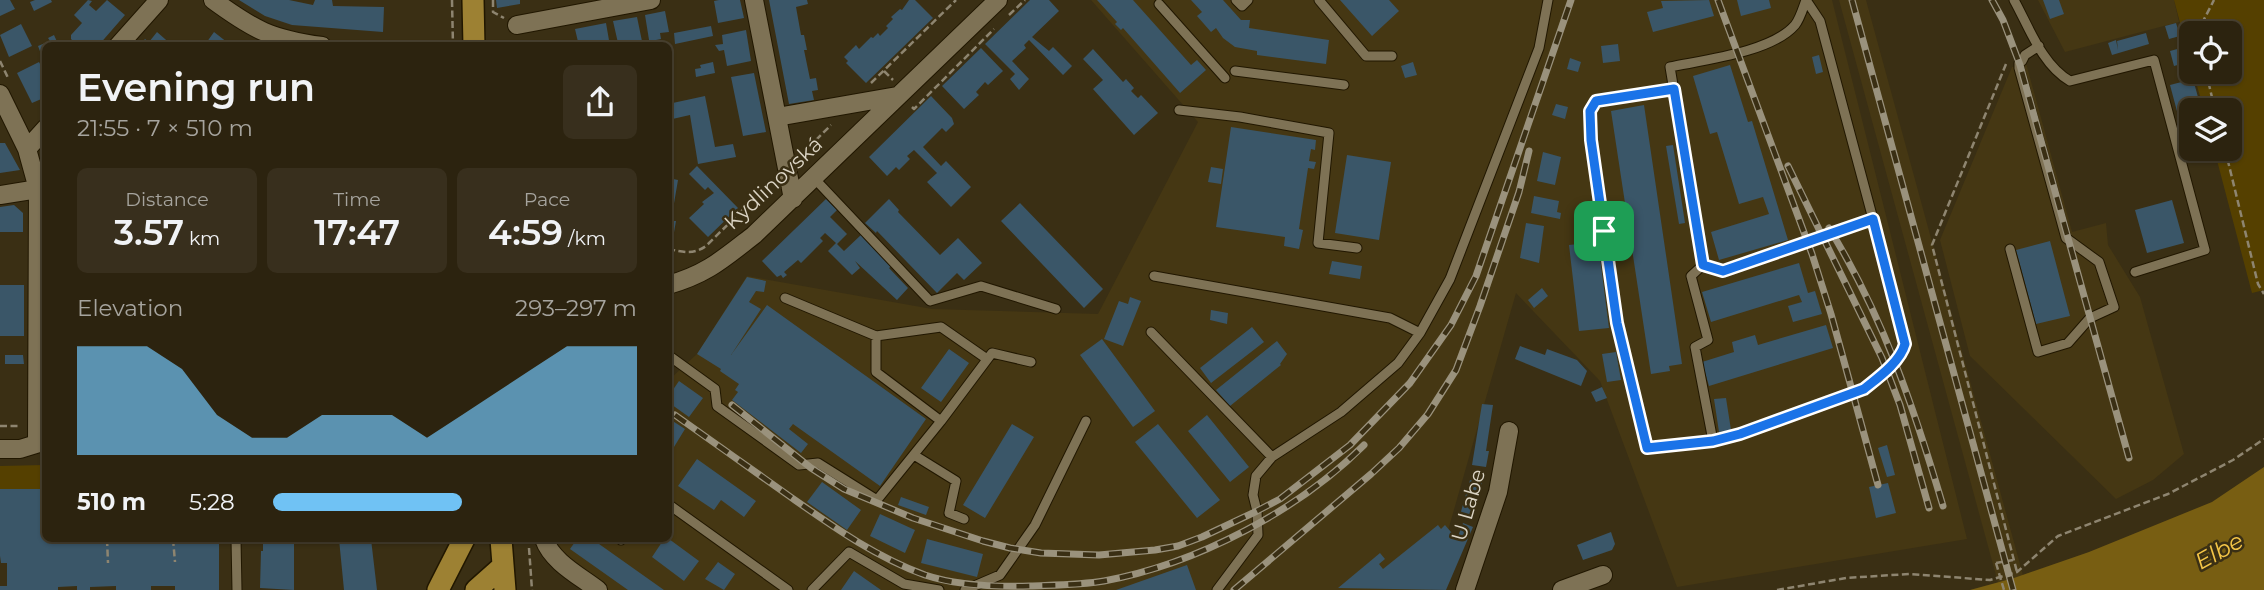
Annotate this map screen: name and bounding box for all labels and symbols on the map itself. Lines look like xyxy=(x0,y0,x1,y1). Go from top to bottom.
street label: Kydlinovská xyxy=(719,131,827,235)
pin xyxy=(1574,201,1634,261)
street label: U Labe xyxy=(1446,466,1490,544)
water label: Elbe xyxy=(2190,526,2248,576)

